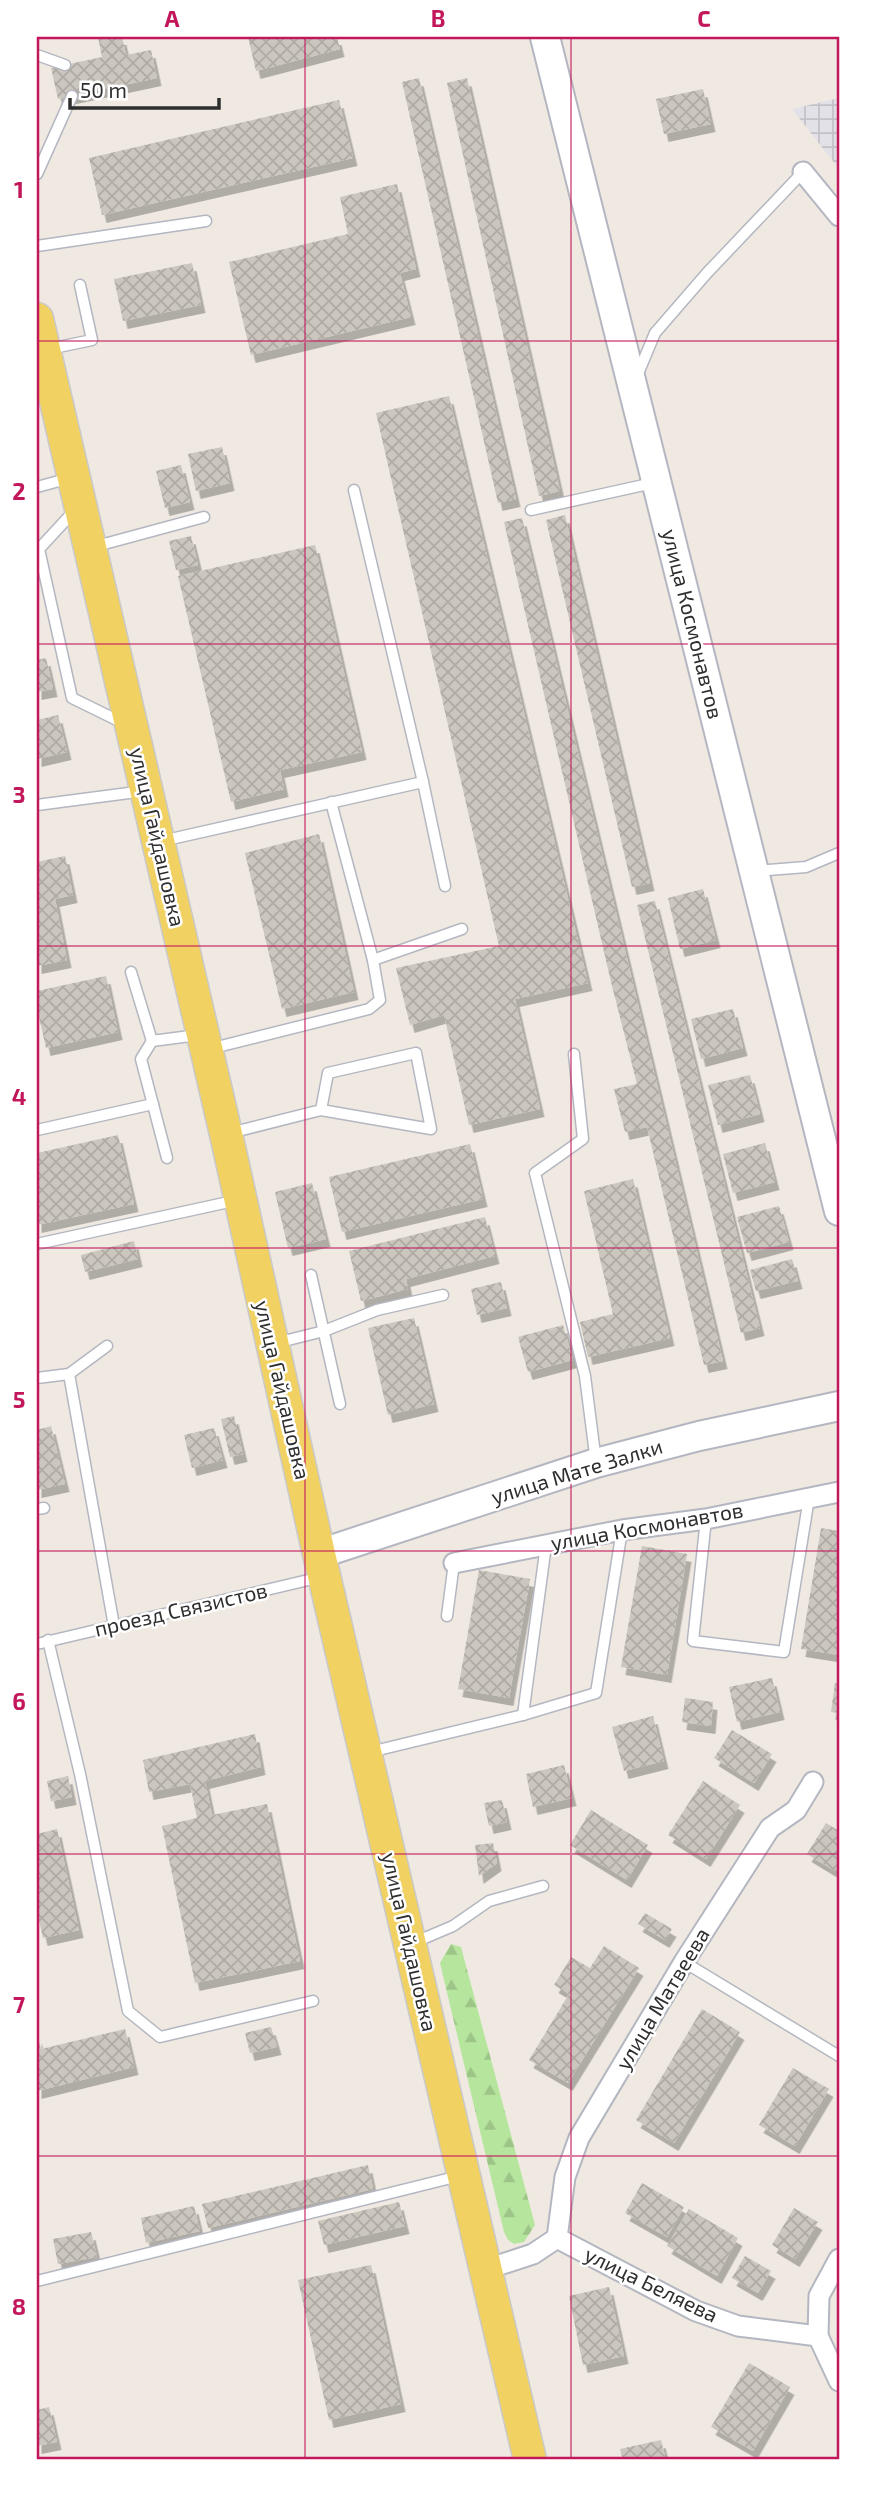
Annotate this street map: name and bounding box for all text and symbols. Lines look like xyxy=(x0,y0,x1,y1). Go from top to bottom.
text: A xyxy=(164,4,180,32)
text: B xyxy=(431,4,445,32)
text: C xyxy=(697,4,711,32)
scale bar xyxy=(70,66,219,110)
text: 50 m xyxy=(80,77,127,102)
text: 1 xyxy=(14,175,24,203)
text: 2 xyxy=(12,477,26,505)
street label: улица Космонавтов xyxy=(657,526,729,721)
street label: улица Гайдашовка xyxy=(125,745,191,929)
text: 3 xyxy=(12,780,26,808)
text: 4 xyxy=(12,1082,26,1110)
street label: улица Гайдашовка xyxy=(250,1298,316,1482)
text: 5 xyxy=(13,1385,25,1413)
street label: улица Мате Залки xyxy=(488,1433,666,1510)
street label: улица Космонавтов xyxy=(549,1496,745,1556)
street label: проезд Связистов xyxy=(92,1576,270,1641)
text: 6 xyxy=(12,1687,26,1715)
street label: улица Гайдашовка xyxy=(377,1850,443,2034)
street label: улица Матвеева xyxy=(609,1923,715,2074)
text: 7 xyxy=(13,1990,25,2018)
street label: улица Беляева xyxy=(581,2241,722,2328)
text: 8 xyxy=(12,2292,26,2320)

